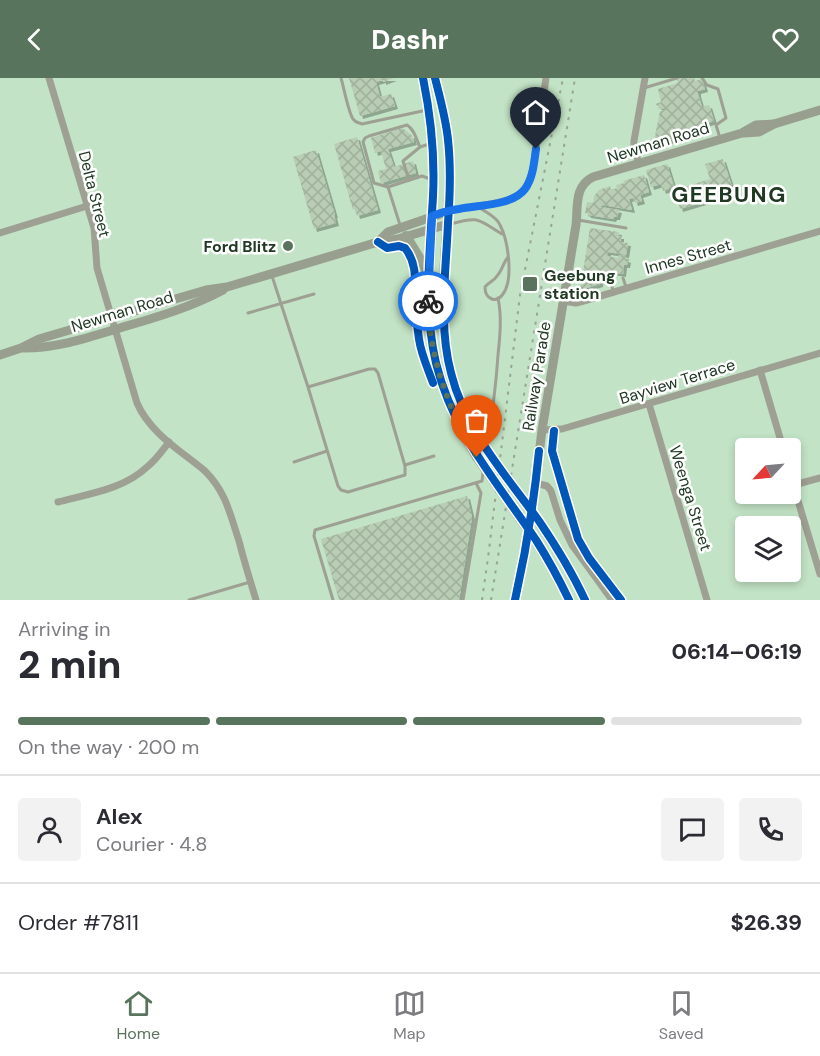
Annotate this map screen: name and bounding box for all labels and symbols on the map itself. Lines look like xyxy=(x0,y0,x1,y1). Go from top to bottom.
pin xyxy=(510,87,561,149)
street label: Newman Road xyxy=(605,117,712,168)
street label: Delta Street xyxy=(74,149,115,239)
district label: GEEBUNG xyxy=(671,180,787,209)
street label: Innes Street xyxy=(643,234,734,279)
place label: Ford Blitz xyxy=(203,236,276,257)
marker: Ford Blitz xyxy=(281,239,295,253)
place label: Geebung station xyxy=(544,265,615,304)
courier xyxy=(398,271,458,331)
marker: Geebung station xyxy=(521,275,539,293)
street label: Newman Road xyxy=(69,286,176,337)
street label: Railway Parade xyxy=(517,320,555,432)
street label: Bayview Terrace xyxy=(617,354,738,409)
pin xyxy=(451,395,502,457)
north arrow xyxy=(735,438,801,504)
street label: Weenga Street xyxy=(665,443,717,553)

